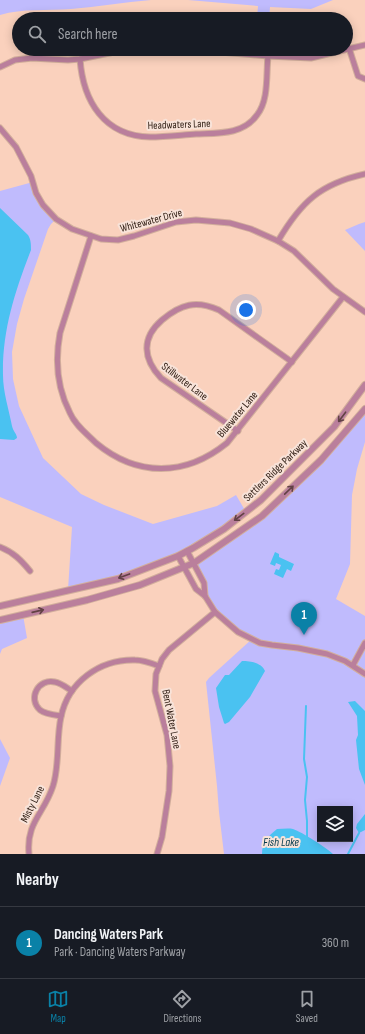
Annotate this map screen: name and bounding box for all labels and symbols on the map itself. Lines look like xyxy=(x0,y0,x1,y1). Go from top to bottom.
street label: Headwaters Lane xyxy=(147,117,211,132)
street label: Whitewater Drive xyxy=(119,206,184,235)
your location xyxy=(236,300,256,320)
street label: Stillwater Lane xyxy=(159,360,210,403)
street label: Bluewater Lane xyxy=(214,389,260,440)
one-way arrow xyxy=(338,411,346,422)
street label: Settlers Ridge Parkway xyxy=(241,436,311,504)
one-way arrow xyxy=(284,486,294,495)
one-way arrow xyxy=(234,513,245,521)
one-way arrow xyxy=(119,573,131,581)
pin: 1 xyxy=(291,602,317,635)
one-way arrow xyxy=(31,607,44,614)
street label: Bent Water Lane xyxy=(159,688,184,750)
street label: Misty Lane xyxy=(18,784,47,825)
water label: Fish Lake xyxy=(263,835,299,850)

